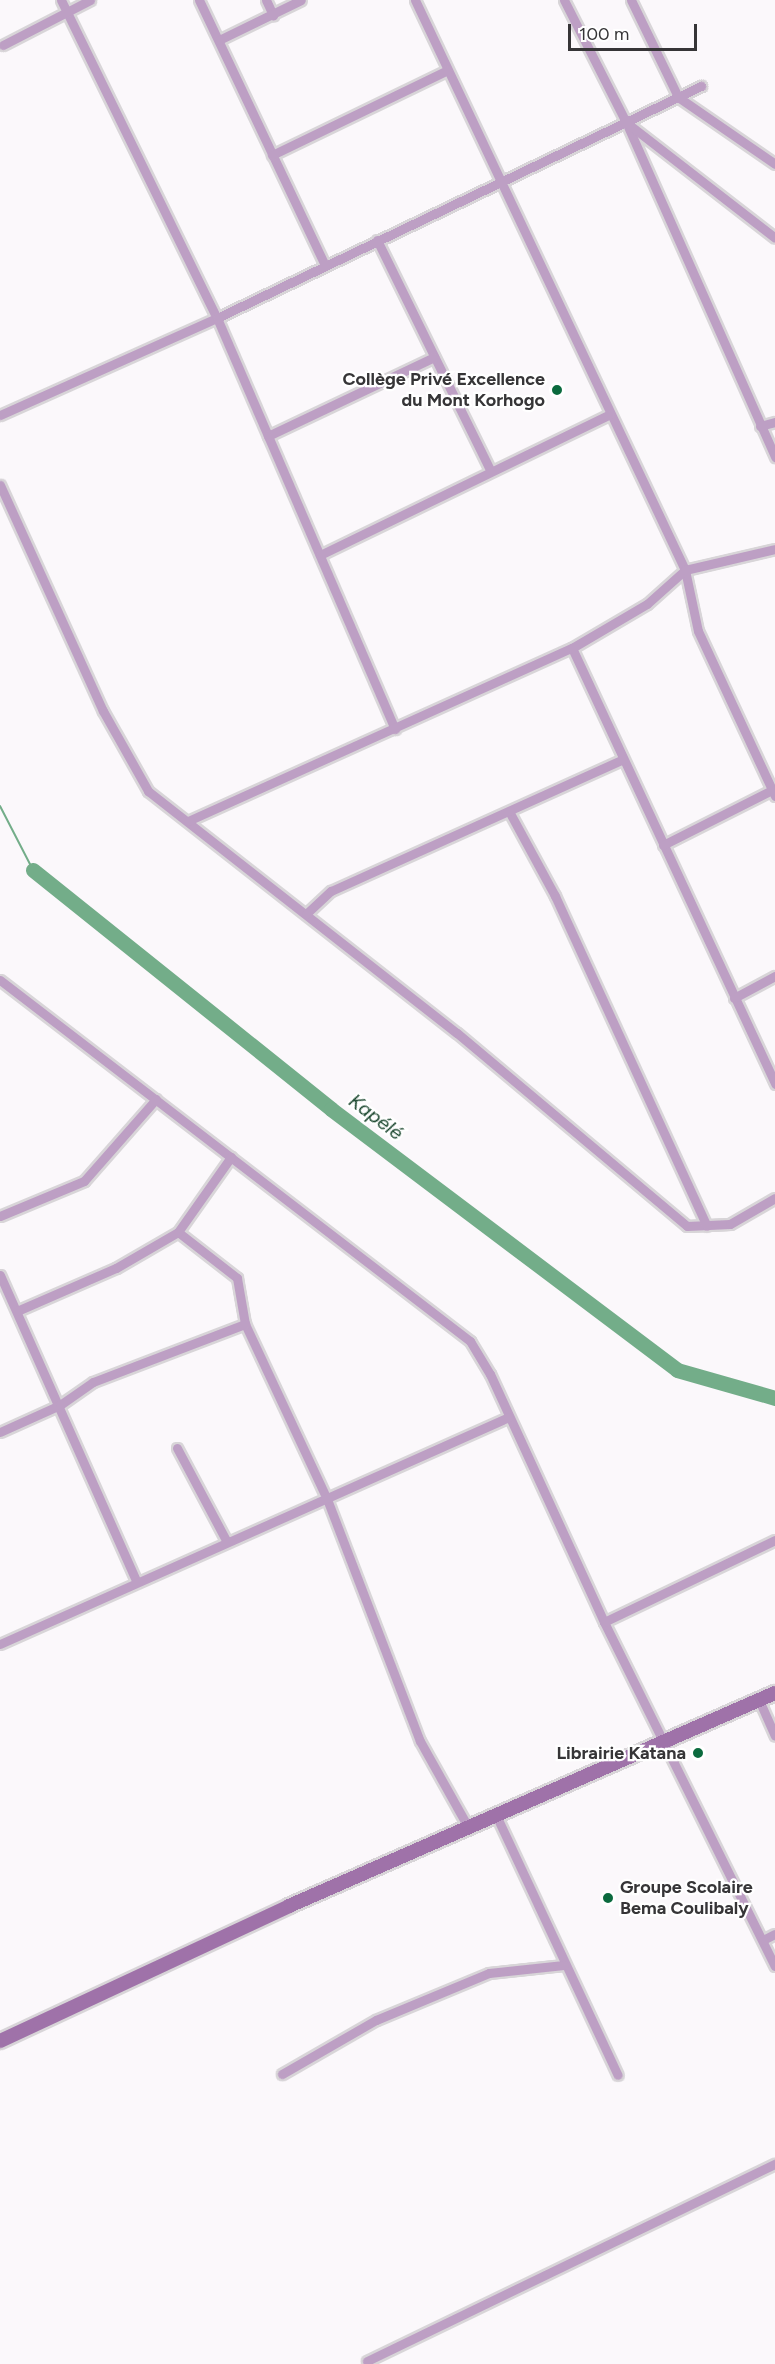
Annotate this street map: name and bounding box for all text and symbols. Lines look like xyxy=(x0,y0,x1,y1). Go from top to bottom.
scale bar xyxy=(571,12,700,50)
text: 100 m xyxy=(579,23,629,45)
place label: Collège Privé Excellence du Mont Korhogo xyxy=(343,369,545,412)
marker: Collège Privé Excellence du Mont Korhogo xyxy=(550,383,564,397)
water label: Kapélé xyxy=(344,1089,408,1145)
place label: Librairie Katana xyxy=(556,1742,686,1764)
marker: Librairie Katana xyxy=(691,1746,705,1760)
place label: Groupe Scolaire Bema Coulibaly xyxy=(620,1877,753,1920)
marker: Groupe Scolaire Bema Coulibaly xyxy=(601,1891,615,1905)

